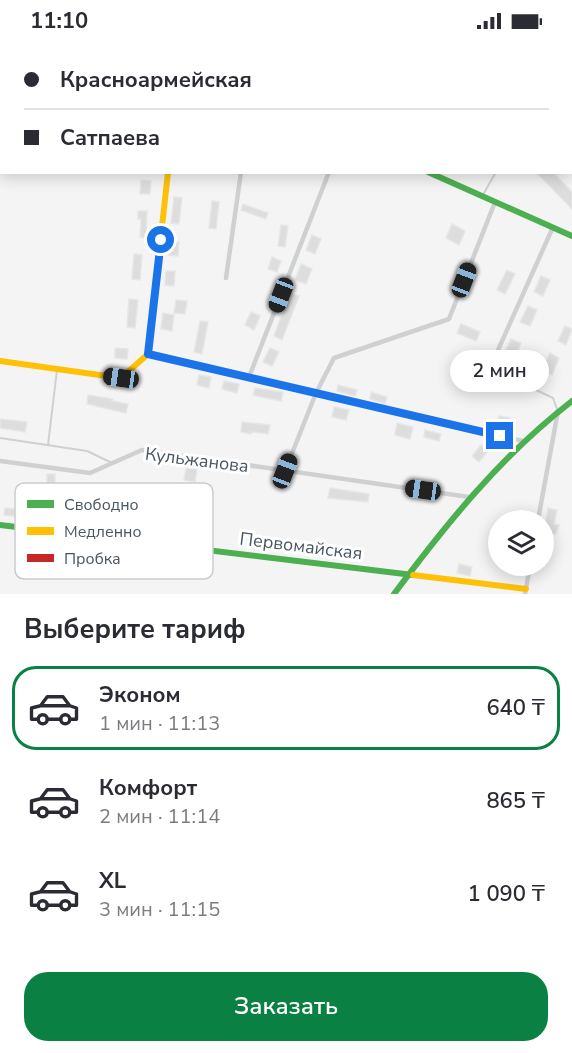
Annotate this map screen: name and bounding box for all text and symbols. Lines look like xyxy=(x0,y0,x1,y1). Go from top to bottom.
text: 11:10 xyxy=(30,6,88,36)
text: Красноармейская xyxy=(60,65,252,95)
text: Сатпаева xyxy=(60,123,160,153)
route start xyxy=(147,226,174,253)
car xyxy=(449,260,479,300)
car xyxy=(266,275,296,315)
callout: 2 мин xyxy=(450,349,550,391)
text: 2 мин xyxy=(472,357,527,384)
car xyxy=(102,367,140,389)
route end xyxy=(486,422,513,449)
street label: Кульжанова xyxy=(144,442,250,478)
car xyxy=(270,451,300,491)
car xyxy=(404,479,442,501)
legend xyxy=(15,483,213,579)
text: Свободно xyxy=(64,494,139,516)
map controls xyxy=(488,510,554,576)
button: layers xyxy=(488,510,554,576)
text: Медленно xyxy=(64,521,142,543)
street label: Первомайская xyxy=(238,527,364,565)
text: Пробка xyxy=(64,548,121,570)
text: Выберите тариф xyxy=(24,611,246,648)
text: Эконом xyxy=(99,680,181,710)
icon: car xyxy=(27,681,81,735)
text: 640 ₸ xyxy=(486,693,545,723)
text: 1 мин · 11:13 xyxy=(99,710,220,737)
text: Комфорт xyxy=(99,773,197,803)
icon: car xyxy=(27,774,81,828)
text: 865 ₸ xyxy=(486,786,545,816)
text: 2 мин · 11:14 xyxy=(99,803,220,830)
text: XL xyxy=(99,866,126,896)
icon: car xyxy=(27,867,81,921)
text: 1 090 ₸ xyxy=(467,879,545,909)
text: 3 мин · 11:15 xyxy=(99,896,220,923)
button: Заказать xyxy=(24,972,548,1041)

